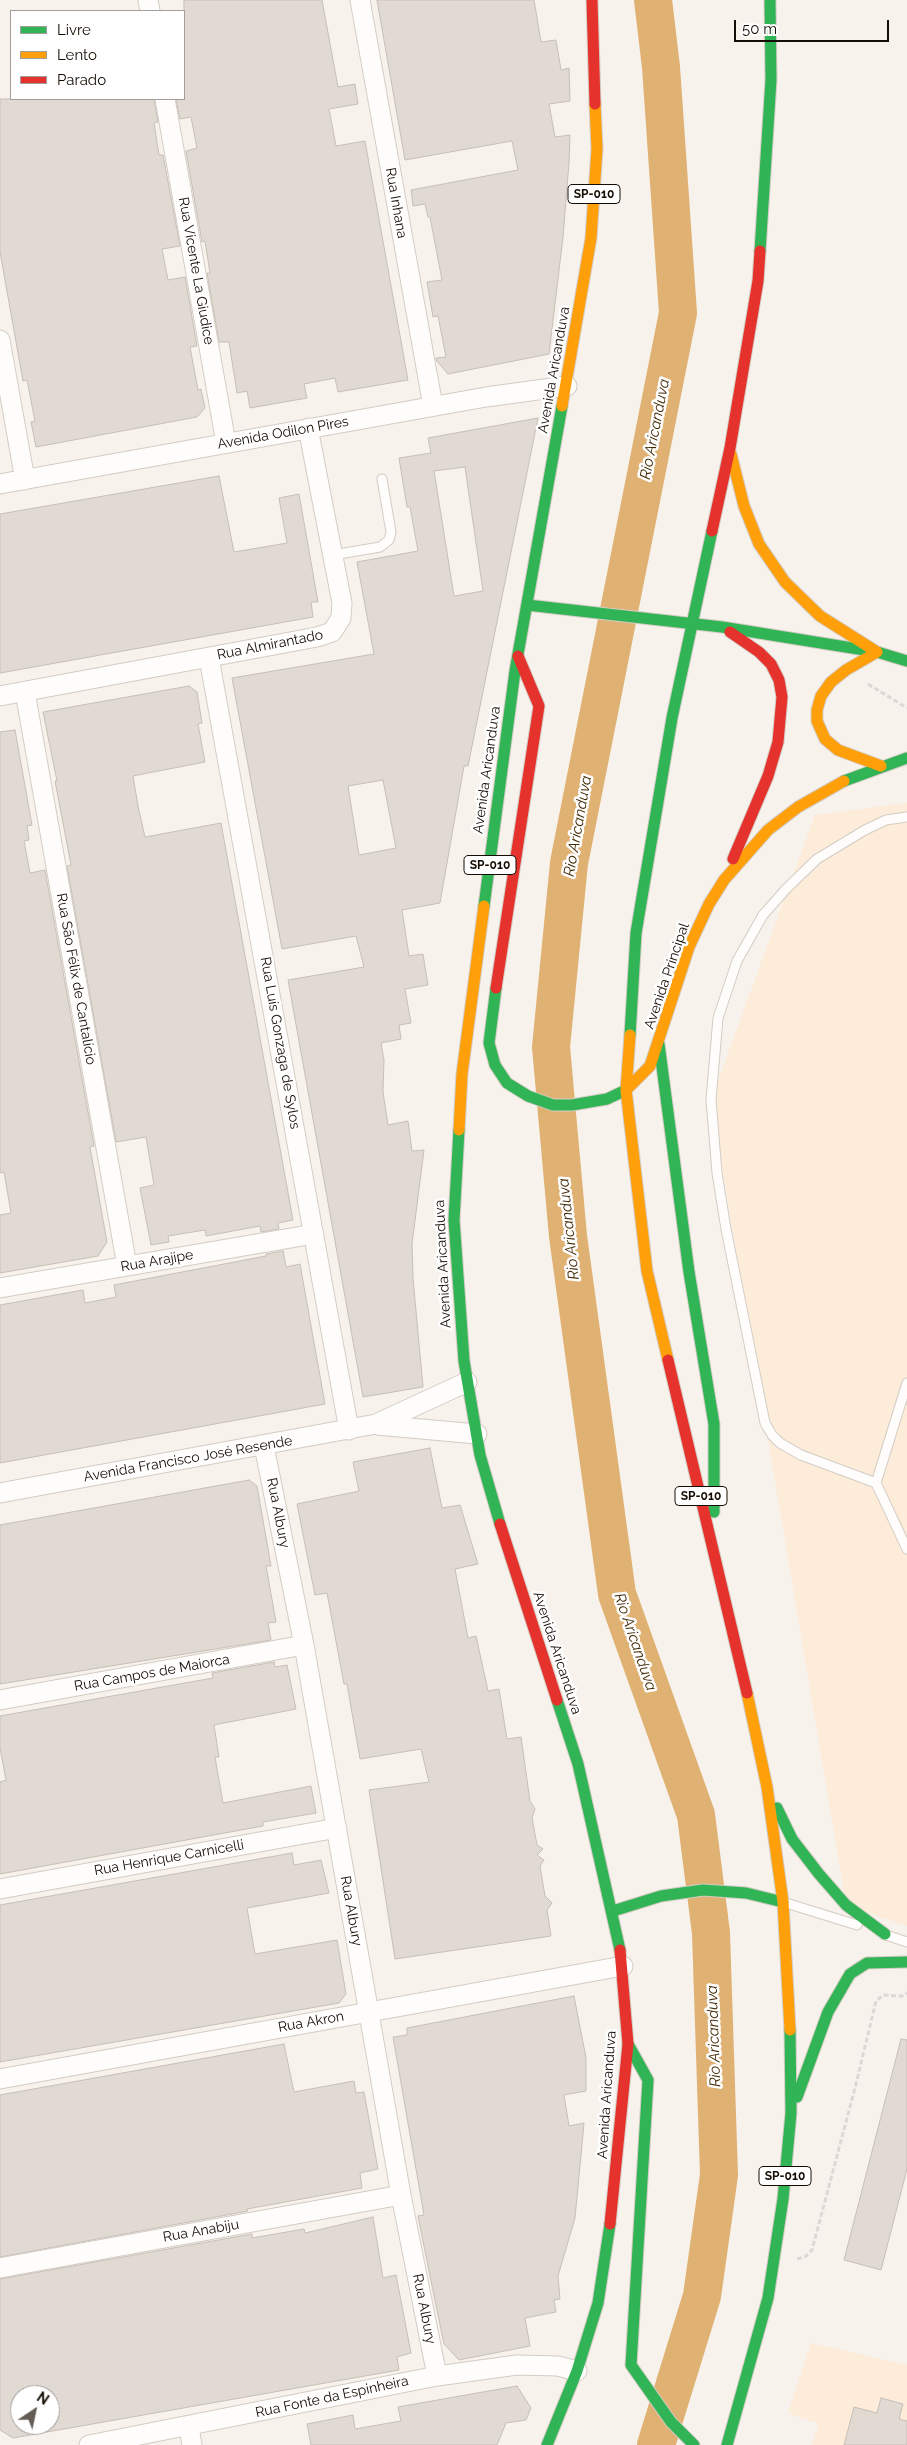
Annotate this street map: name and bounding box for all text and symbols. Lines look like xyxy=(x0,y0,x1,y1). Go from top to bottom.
legend xyxy=(10,10,185,100)
scale bar xyxy=(737,10,892,42)
text: 50 m xyxy=(742,20,777,38)
text: Livre xyxy=(57,21,91,39)
text: Lento xyxy=(57,46,97,64)
text: Parado xyxy=(57,71,106,89)
street label: Rua Inhana xyxy=(381,166,411,240)
road number: SP-010 xyxy=(568,184,620,203)
street label: Rua Vicente La Giudice xyxy=(175,196,217,346)
street label: Avenida Aricanduva xyxy=(535,305,573,435)
water label: Rio Aricanduva xyxy=(636,377,674,481)
street label: Avenida Odilon Pires xyxy=(216,413,350,453)
street label: Rua Almirantado xyxy=(216,626,324,664)
street label: Avenida Aricanduva xyxy=(470,705,504,835)
water label: Rio Aricanduva xyxy=(560,774,596,878)
road number: SP-010 xyxy=(464,856,516,874)
street label: Rua São Félix de Cantalício xyxy=(53,892,99,1066)
street label: Avenida Principal xyxy=(641,921,693,1031)
street label: Rua Luís Gonzaga de Sylos xyxy=(257,956,303,1130)
water label: Rio Aricanduva xyxy=(555,1177,583,1281)
street label: Avenida Aricanduva xyxy=(431,1199,455,1329)
street label: Rua Arajipe xyxy=(119,1246,195,1276)
street label: Avenida Francisco José Resende xyxy=(82,1432,294,1486)
street label: Rua Albury xyxy=(263,1476,293,1550)
road number: SP-010 xyxy=(675,1486,727,1505)
street label: Avenida Aricanduva xyxy=(529,1589,585,1717)
water label: Rio Aricanduva xyxy=(610,1591,660,1693)
street label: Rua Campos de Maiorca xyxy=(73,1651,231,1695)
street label: Rua Henrique Carnicelli xyxy=(93,1837,245,1879)
street label: Rua Albury xyxy=(337,1874,365,1948)
water label: Rio Aricanduva xyxy=(703,1985,725,2087)
street label: Rua Akron xyxy=(277,2008,345,2036)
street label: Avenida Aricanduva xyxy=(594,2030,620,2160)
road number: SP-010 xyxy=(759,2166,811,2186)
street label: Rua Anabiju xyxy=(162,2216,240,2246)
street label: Rua Albury xyxy=(409,2272,439,2346)
street label: Rua Fonte da Espinheira xyxy=(254,2373,410,2421)
north arrow xyxy=(10,2385,60,2435)
text: N xyxy=(34,2389,52,2408)

